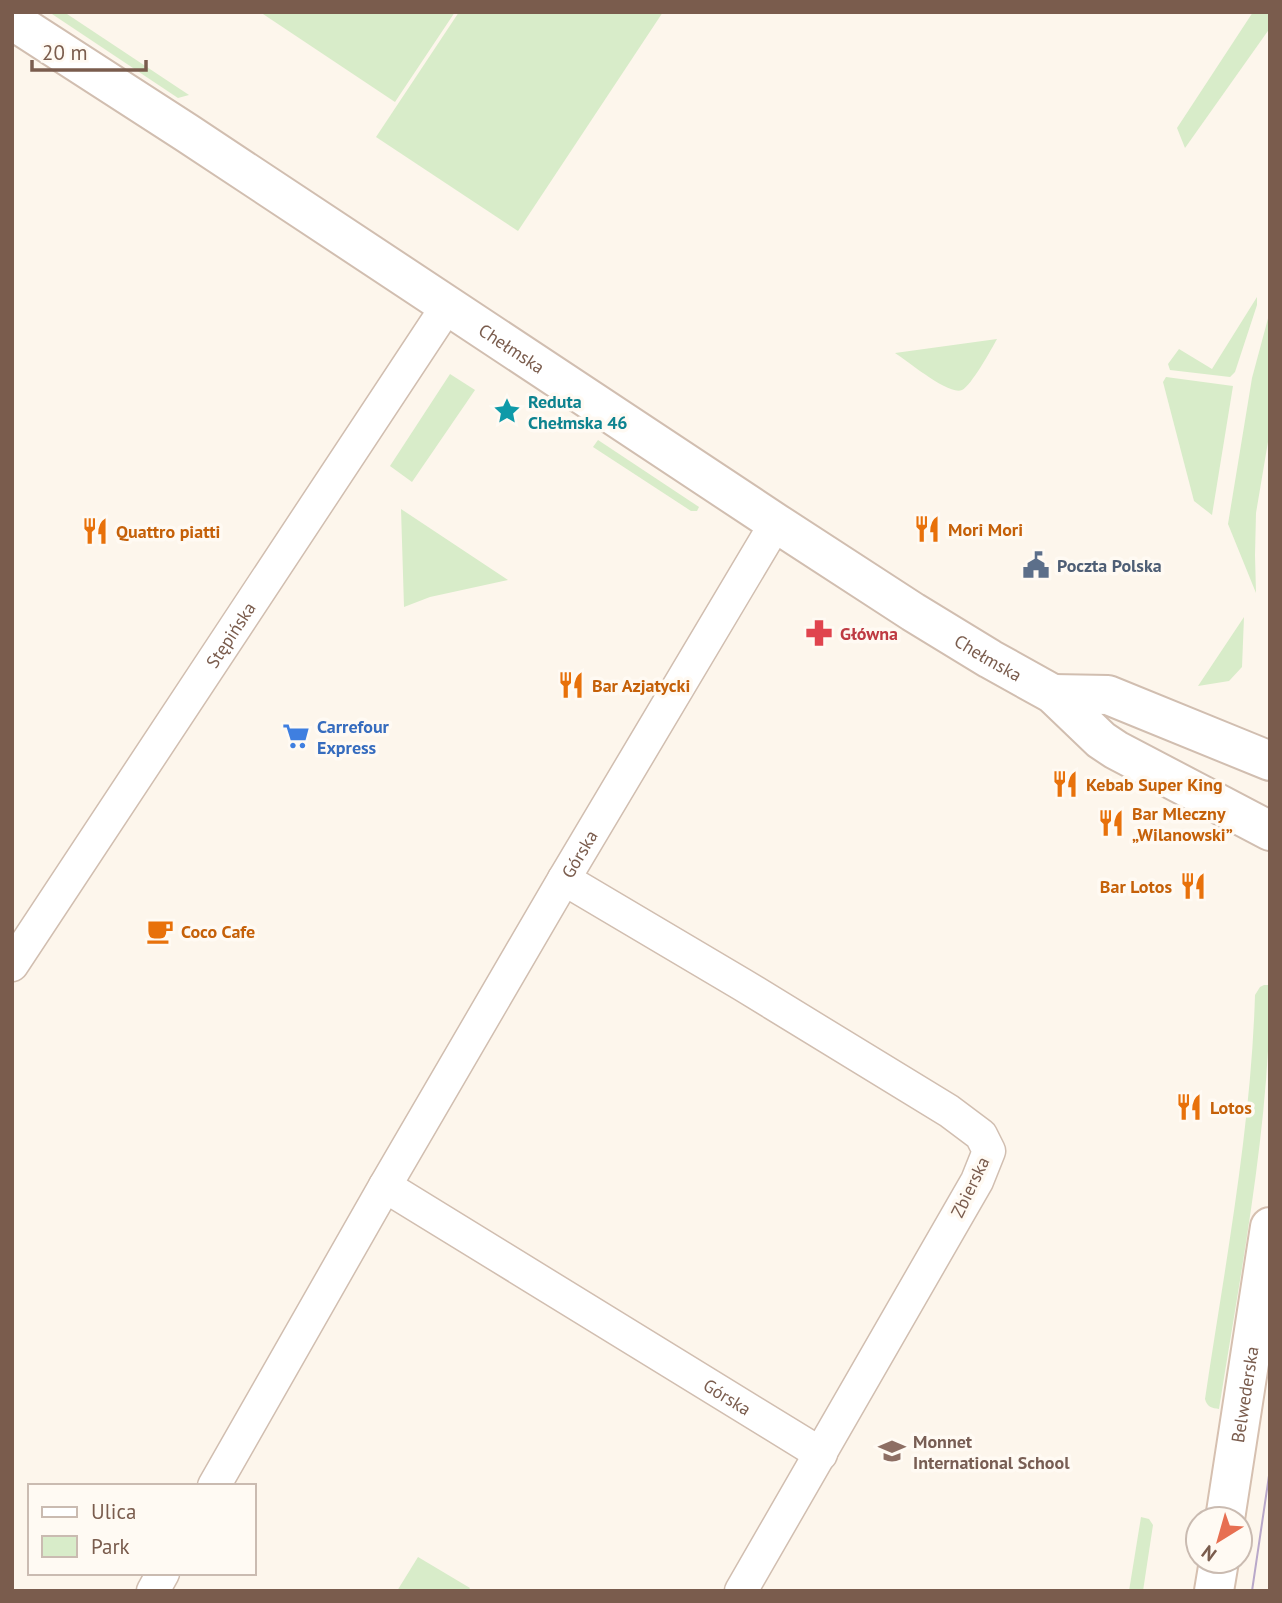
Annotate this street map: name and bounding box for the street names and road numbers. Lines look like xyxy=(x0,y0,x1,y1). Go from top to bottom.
street label: Chełmska xyxy=(475,318,549,378)
street label: Stępińska xyxy=(200,597,260,672)
street label: Chełmska xyxy=(950,629,1026,686)
street label: Górska xyxy=(556,826,602,882)
street label: Zbierska xyxy=(945,1153,995,1221)
street label: Belwederska xyxy=(1225,1345,1263,1444)
street label: Górska xyxy=(699,1373,756,1420)

